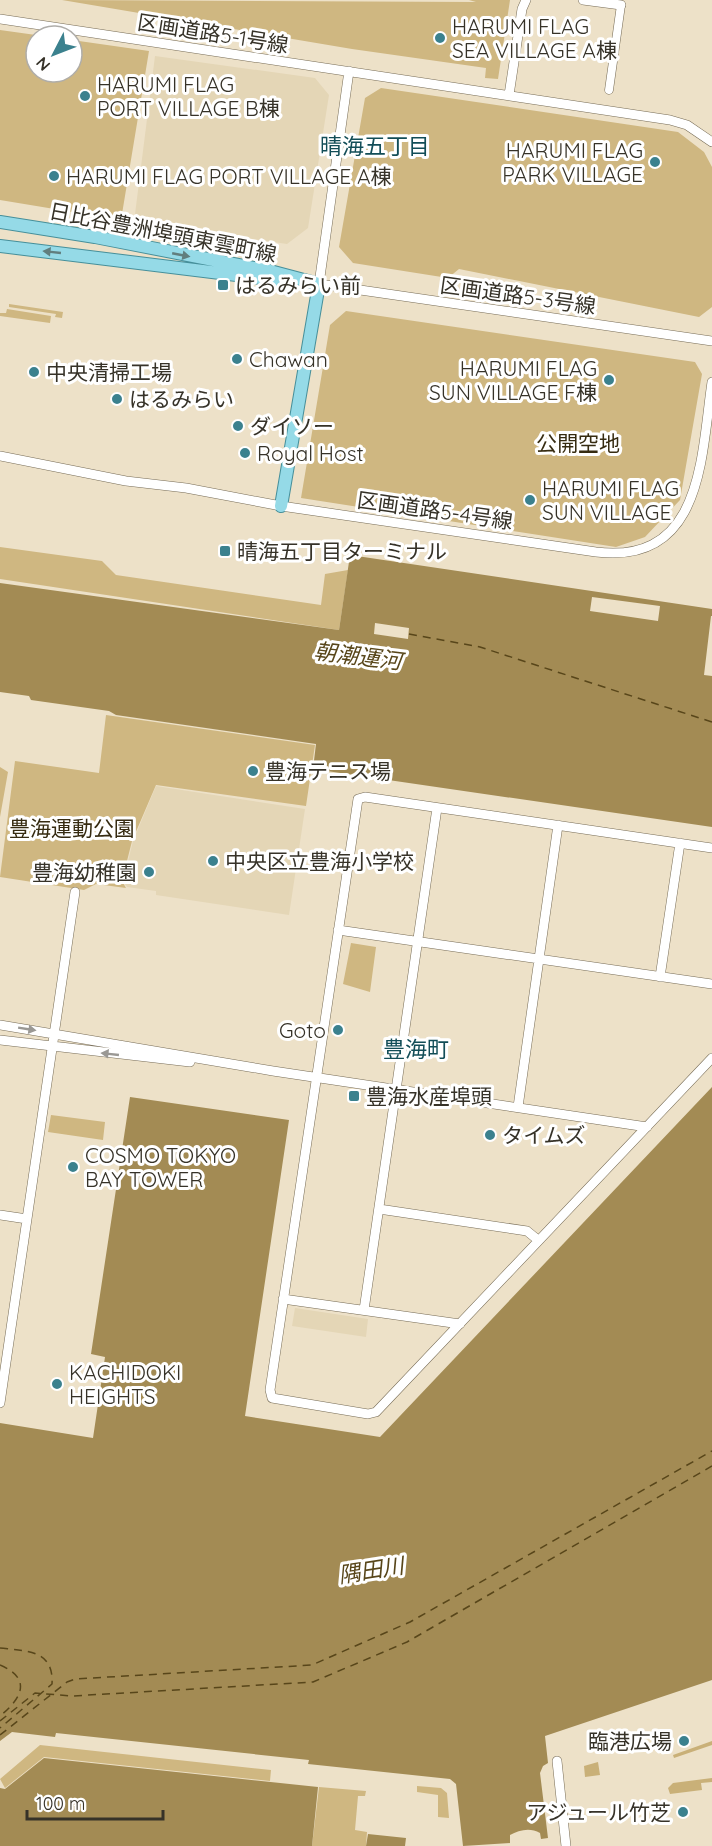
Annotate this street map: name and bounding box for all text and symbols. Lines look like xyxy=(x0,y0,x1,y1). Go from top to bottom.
street label: 区画道路5-1号線 xyxy=(136,8,290,58)
place label: HARUMI FLAG SEA VILLAGE A棟 xyxy=(452,13,617,63)
north arrow xyxy=(24,24,84,84)
marker: HARUMI FLAG SEA VILLAGE A棟 xyxy=(433,31,447,45)
text: N xyxy=(31,53,54,75)
place label: HARUMI FLAG PORT VILLAGE B棟 xyxy=(97,71,280,121)
marker: HARUMI FLAG PORT VILLAGE B棟 xyxy=(78,89,92,103)
district label: 晴海五丁目 xyxy=(320,132,430,160)
place label: HARUMI FLAG PARK VILLAGE xyxy=(502,137,643,187)
marker: HARUMI FLAG PARK VILLAGE xyxy=(648,155,662,169)
place label: HARUMI FLAG PORT VILLAGE A棟 xyxy=(66,163,392,189)
marker: HARUMI FLAG PORT VILLAGE A棟 xyxy=(47,169,61,183)
street label: 日比谷豊洲埠頭東雲町線 xyxy=(47,197,279,267)
one-way arrow xyxy=(43,247,62,256)
one-way arrow xyxy=(172,251,191,260)
street label: 区画道路5-3号線 xyxy=(439,271,597,319)
place label: はるみらい前 xyxy=(235,272,361,298)
marker: はるみらい前 xyxy=(216,278,230,292)
place label: Chawan xyxy=(249,346,328,372)
marker: Chawan xyxy=(230,352,244,366)
place label: HARUMI FLAG SUN VILLAGE F棟 xyxy=(429,355,597,405)
place label: 中央清掃工場 xyxy=(46,359,172,385)
marker: 中央清掃工場 xyxy=(27,365,41,379)
marker: HARUMI FLAG SUN VILLAGE F棟 xyxy=(602,373,616,387)
place label: はるみらい xyxy=(129,386,234,412)
marker: はるみらい xyxy=(110,392,124,406)
place label: ダイソー xyxy=(250,413,334,439)
marker: ダイソー xyxy=(231,419,245,433)
park label: 公開空地 xyxy=(536,430,620,456)
place label: Royal Host xyxy=(257,440,364,466)
marker: Royal Host xyxy=(238,446,252,460)
place label: HARUMI FLAG SUN VILLAGE xyxy=(542,475,679,525)
street label: 区画道路5-4号線 xyxy=(356,486,514,534)
marker: HARUMI FLAG SUN VILLAGE xyxy=(523,493,537,507)
place label: 晴海五丁目ターミナル xyxy=(237,538,447,564)
marker: 晴海五丁目ターミナル xyxy=(218,544,232,558)
water label: 朝潮運河 xyxy=(313,637,407,676)
place label: 豊海テニス場 xyxy=(265,758,391,784)
marker: 豊海テニス場 xyxy=(246,764,260,778)
park label: 豊海運動公園 xyxy=(9,815,135,841)
place label: 中央区立豊海小学校 xyxy=(225,848,414,874)
marker: 中央区立豊海小学校 xyxy=(206,854,220,868)
place label: 豊海幼稚園 xyxy=(32,859,137,885)
marker: 豊海幼稚園 xyxy=(142,865,156,879)
place label: Goto xyxy=(279,1017,326,1043)
marker: Goto xyxy=(331,1023,345,1037)
one-way arrow xyxy=(18,1024,37,1033)
district label: 豊海町 xyxy=(383,1035,449,1063)
one-way arrow xyxy=(101,1049,120,1059)
place label: 豊海水産埠頭 xyxy=(366,1083,492,1109)
marker: 豊海水産埠頭 xyxy=(347,1089,361,1103)
place label: タイムズ xyxy=(502,1122,586,1148)
marker: タイムズ xyxy=(483,1128,497,1142)
place label: COSMO TOKYO BAY TOWER xyxy=(85,1142,236,1192)
marker: COSMO TOKYO BAY TOWER xyxy=(66,1160,80,1174)
place label: KACHIDOKI HEIGHTS xyxy=(69,1359,181,1409)
marker: KACHIDOKI HEIGHTS xyxy=(50,1377,64,1391)
water label: 隅田川 xyxy=(336,1551,408,1589)
place label: 臨港広場 xyxy=(588,1728,672,1754)
marker: 臨港広場 xyxy=(677,1734,691,1748)
scale bar xyxy=(27,1783,164,1821)
text: 100 m xyxy=(36,1792,85,1815)
place label: アジュール竹芝 xyxy=(526,1799,671,1825)
marker: アジュール竹芝 xyxy=(676,1805,690,1819)

